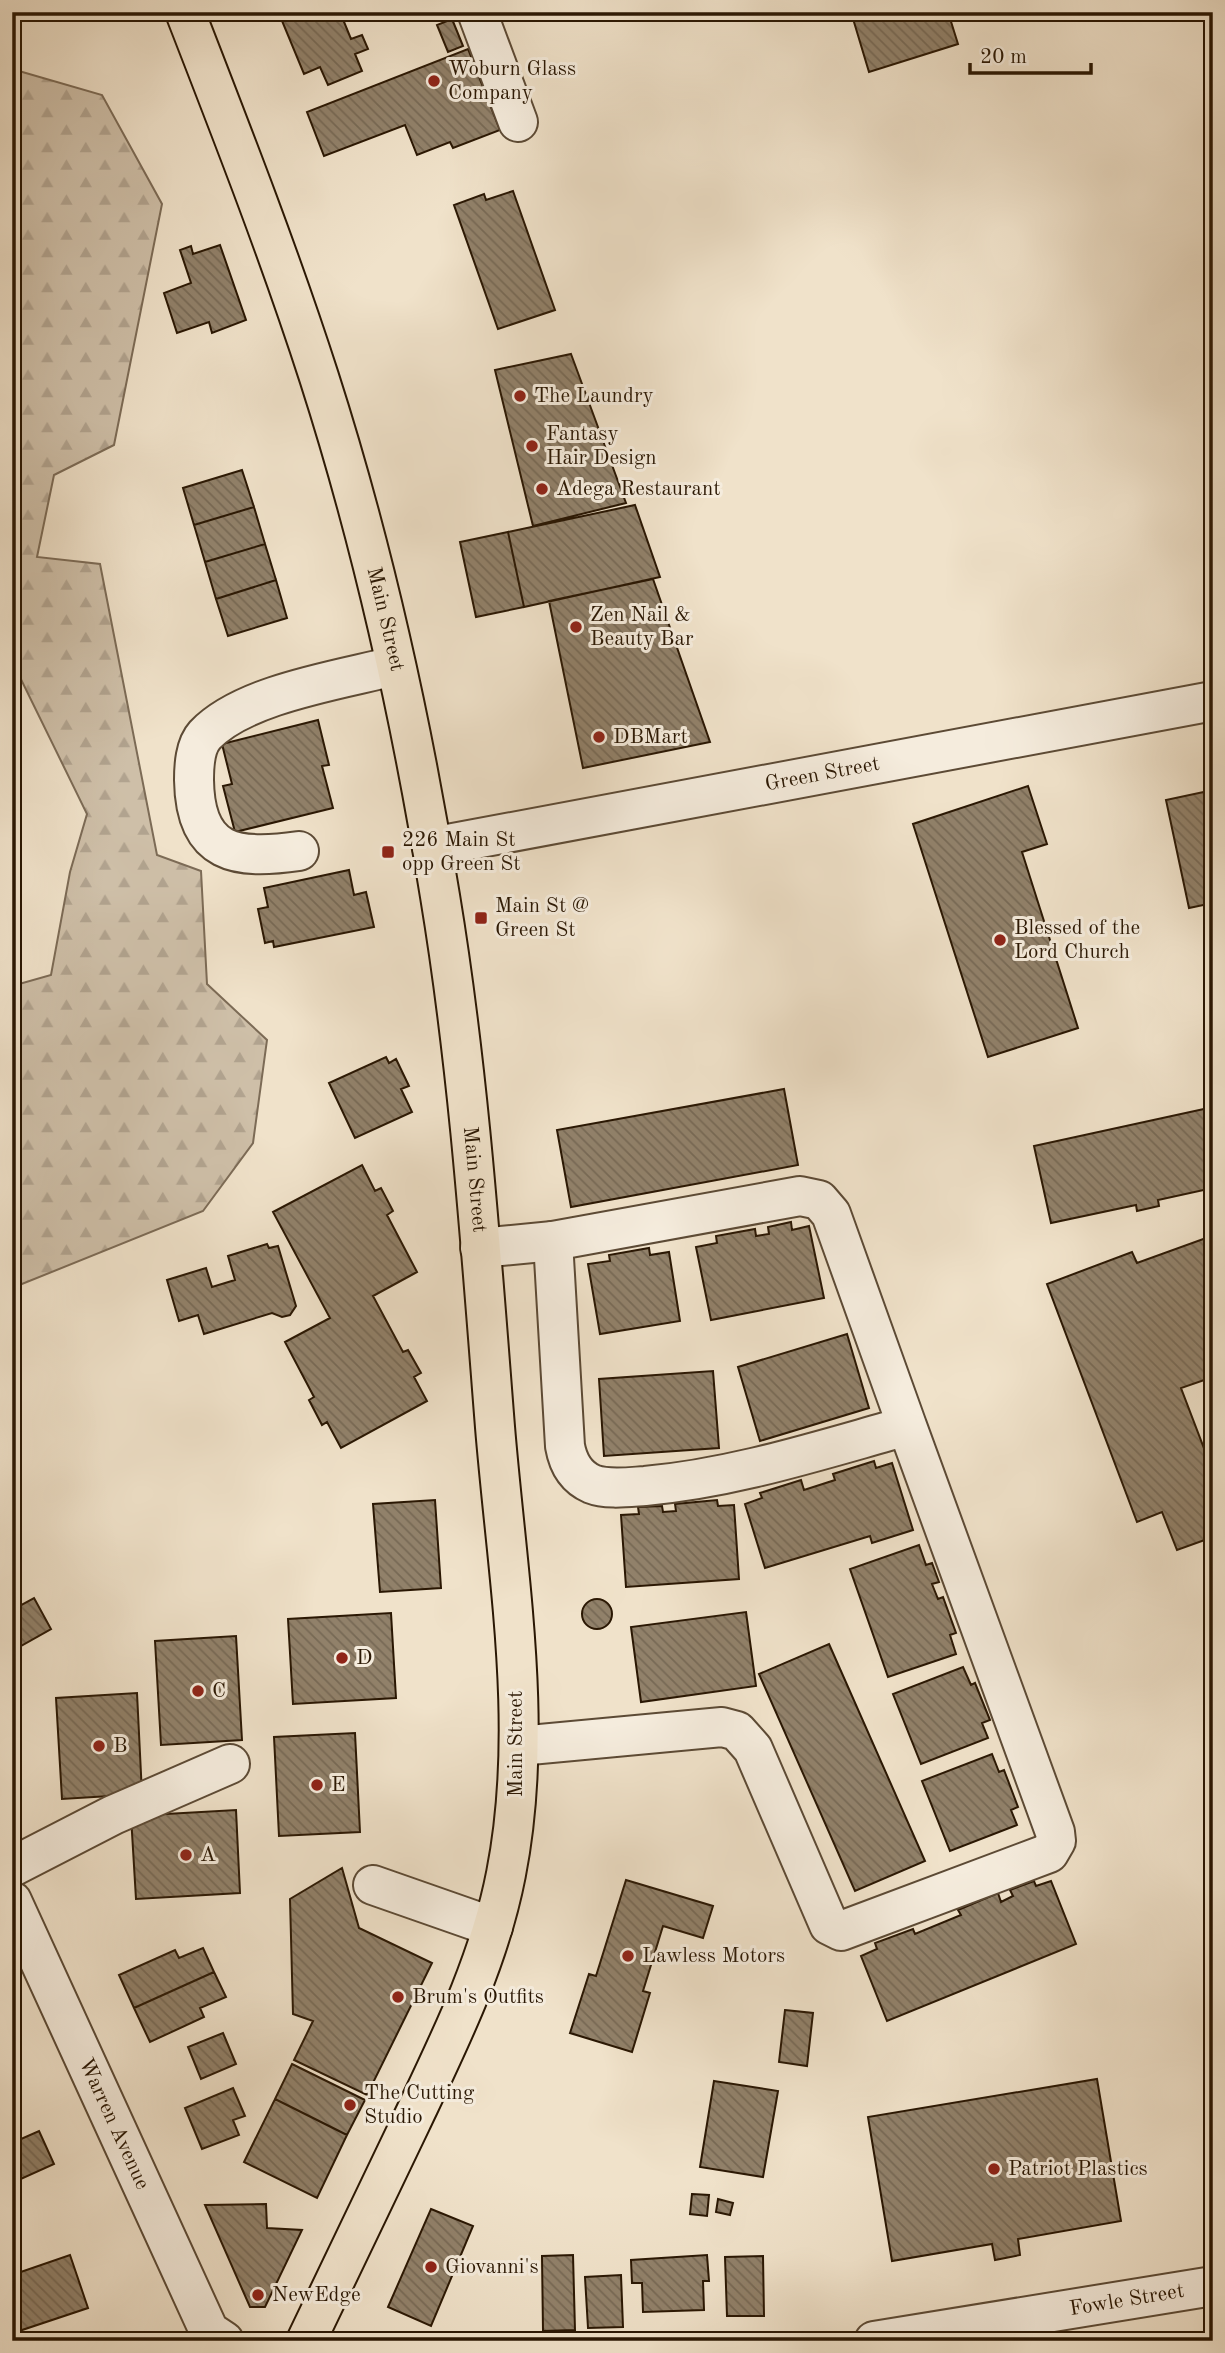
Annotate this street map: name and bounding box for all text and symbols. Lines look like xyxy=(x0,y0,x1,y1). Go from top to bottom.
scale bar xyxy=(970,32,1090,76)
text: 20 m xyxy=(980,47,1027,68)
place label: Woburn Glass Company xyxy=(448,59,576,104)
marker: Woburn Glass Company xyxy=(426,73,442,89)
place label: The Laundry xyxy=(534,386,654,407)
marker: The Laundry xyxy=(512,388,528,404)
place label: Fantasy Hair Design xyxy=(546,424,657,469)
marker: Fantasy Hair Design xyxy=(524,438,540,454)
place label: Adega Restaurant xyxy=(556,479,721,500)
marker: Adega Restaurant xyxy=(534,481,550,497)
street label: Main Street xyxy=(363,565,408,673)
place label: Zen Nail & Beauty Bar xyxy=(590,605,694,650)
marker: Zen Nail & Beauty Bar xyxy=(568,619,584,635)
place label: DBMart xyxy=(613,727,688,748)
marker: DBMart xyxy=(591,729,607,745)
street label: Green Street xyxy=(763,753,881,795)
place label: 226 Main St opp Green St xyxy=(402,830,521,875)
marker: 226 Main St opp Green St xyxy=(380,844,396,860)
place label: Main St @ Green St xyxy=(495,896,589,941)
marker: Main St @ Green St xyxy=(473,910,489,926)
place label: Blessed of the Lord Church xyxy=(1014,918,1140,963)
marker: Blessed of the Lord Church xyxy=(992,932,1008,948)
street label: Main Street xyxy=(459,1125,490,1234)
place label: D xyxy=(356,1648,372,1669)
marker: D xyxy=(334,1650,350,1666)
place label: C xyxy=(212,1681,226,1702)
marker: C xyxy=(190,1683,206,1699)
street label: Main Street xyxy=(506,1691,527,1797)
place label: B xyxy=(113,1736,128,1757)
marker: B xyxy=(91,1738,107,1754)
place label: E xyxy=(331,1775,346,1796)
marker: E xyxy=(309,1777,325,1793)
place label: A xyxy=(200,1845,216,1866)
marker: A xyxy=(178,1847,194,1863)
place label: Lawless Motors xyxy=(642,1946,785,1967)
marker: Lawless Motors xyxy=(620,1948,636,1964)
place label: Brum's Outfits xyxy=(412,1987,544,2008)
marker: Brum's Outfits xyxy=(390,1989,406,2005)
street label: Warren Avenue xyxy=(75,2055,153,2193)
place label: The Cutting Studio xyxy=(364,2083,475,2128)
marker: The Cutting Studio xyxy=(342,2097,358,2113)
place label: Patriot Plastics xyxy=(1008,2159,1148,2180)
marker: Patriot Plastics xyxy=(986,2161,1002,2177)
place label: Giovanni's xyxy=(445,2257,539,2278)
marker: Giovanni's xyxy=(423,2259,439,2275)
street label: Fowle Street xyxy=(1068,2280,1186,2320)
place label: NewEdge xyxy=(272,2285,361,2306)
marker: NewEdge xyxy=(250,2287,266,2303)

